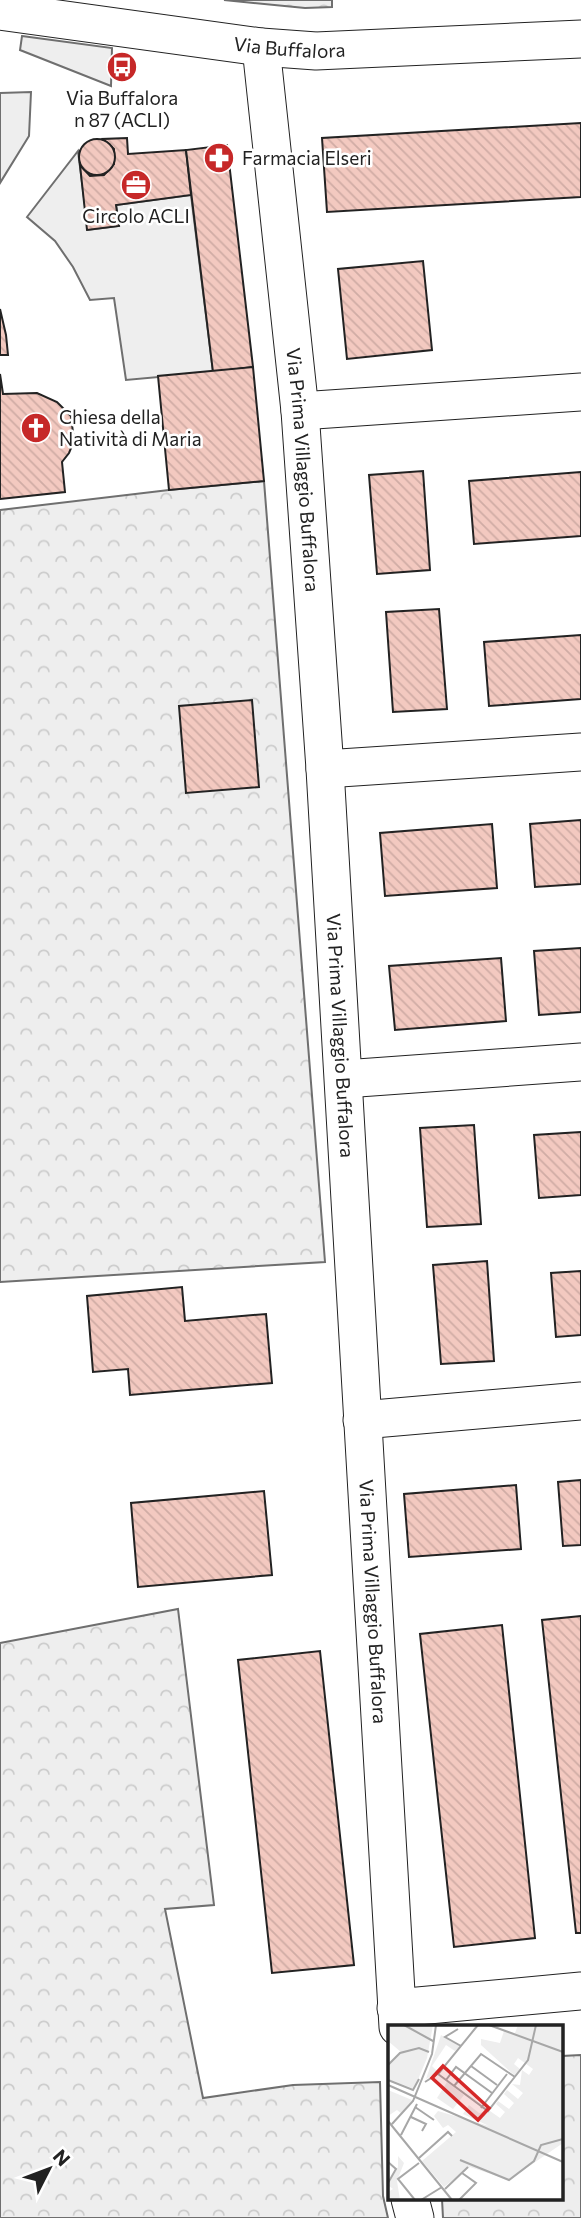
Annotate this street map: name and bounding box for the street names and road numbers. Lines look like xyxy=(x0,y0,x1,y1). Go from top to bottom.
street label: Via Buffalora xyxy=(232,31,346,62)
street label: Via Prima Villaggio Buffalora xyxy=(282,347,325,593)
street label: Via Prima Villaggio Buffalora xyxy=(322,913,360,1158)
street label: Via Prima Villaggio Buffalora xyxy=(355,1479,392,1725)

